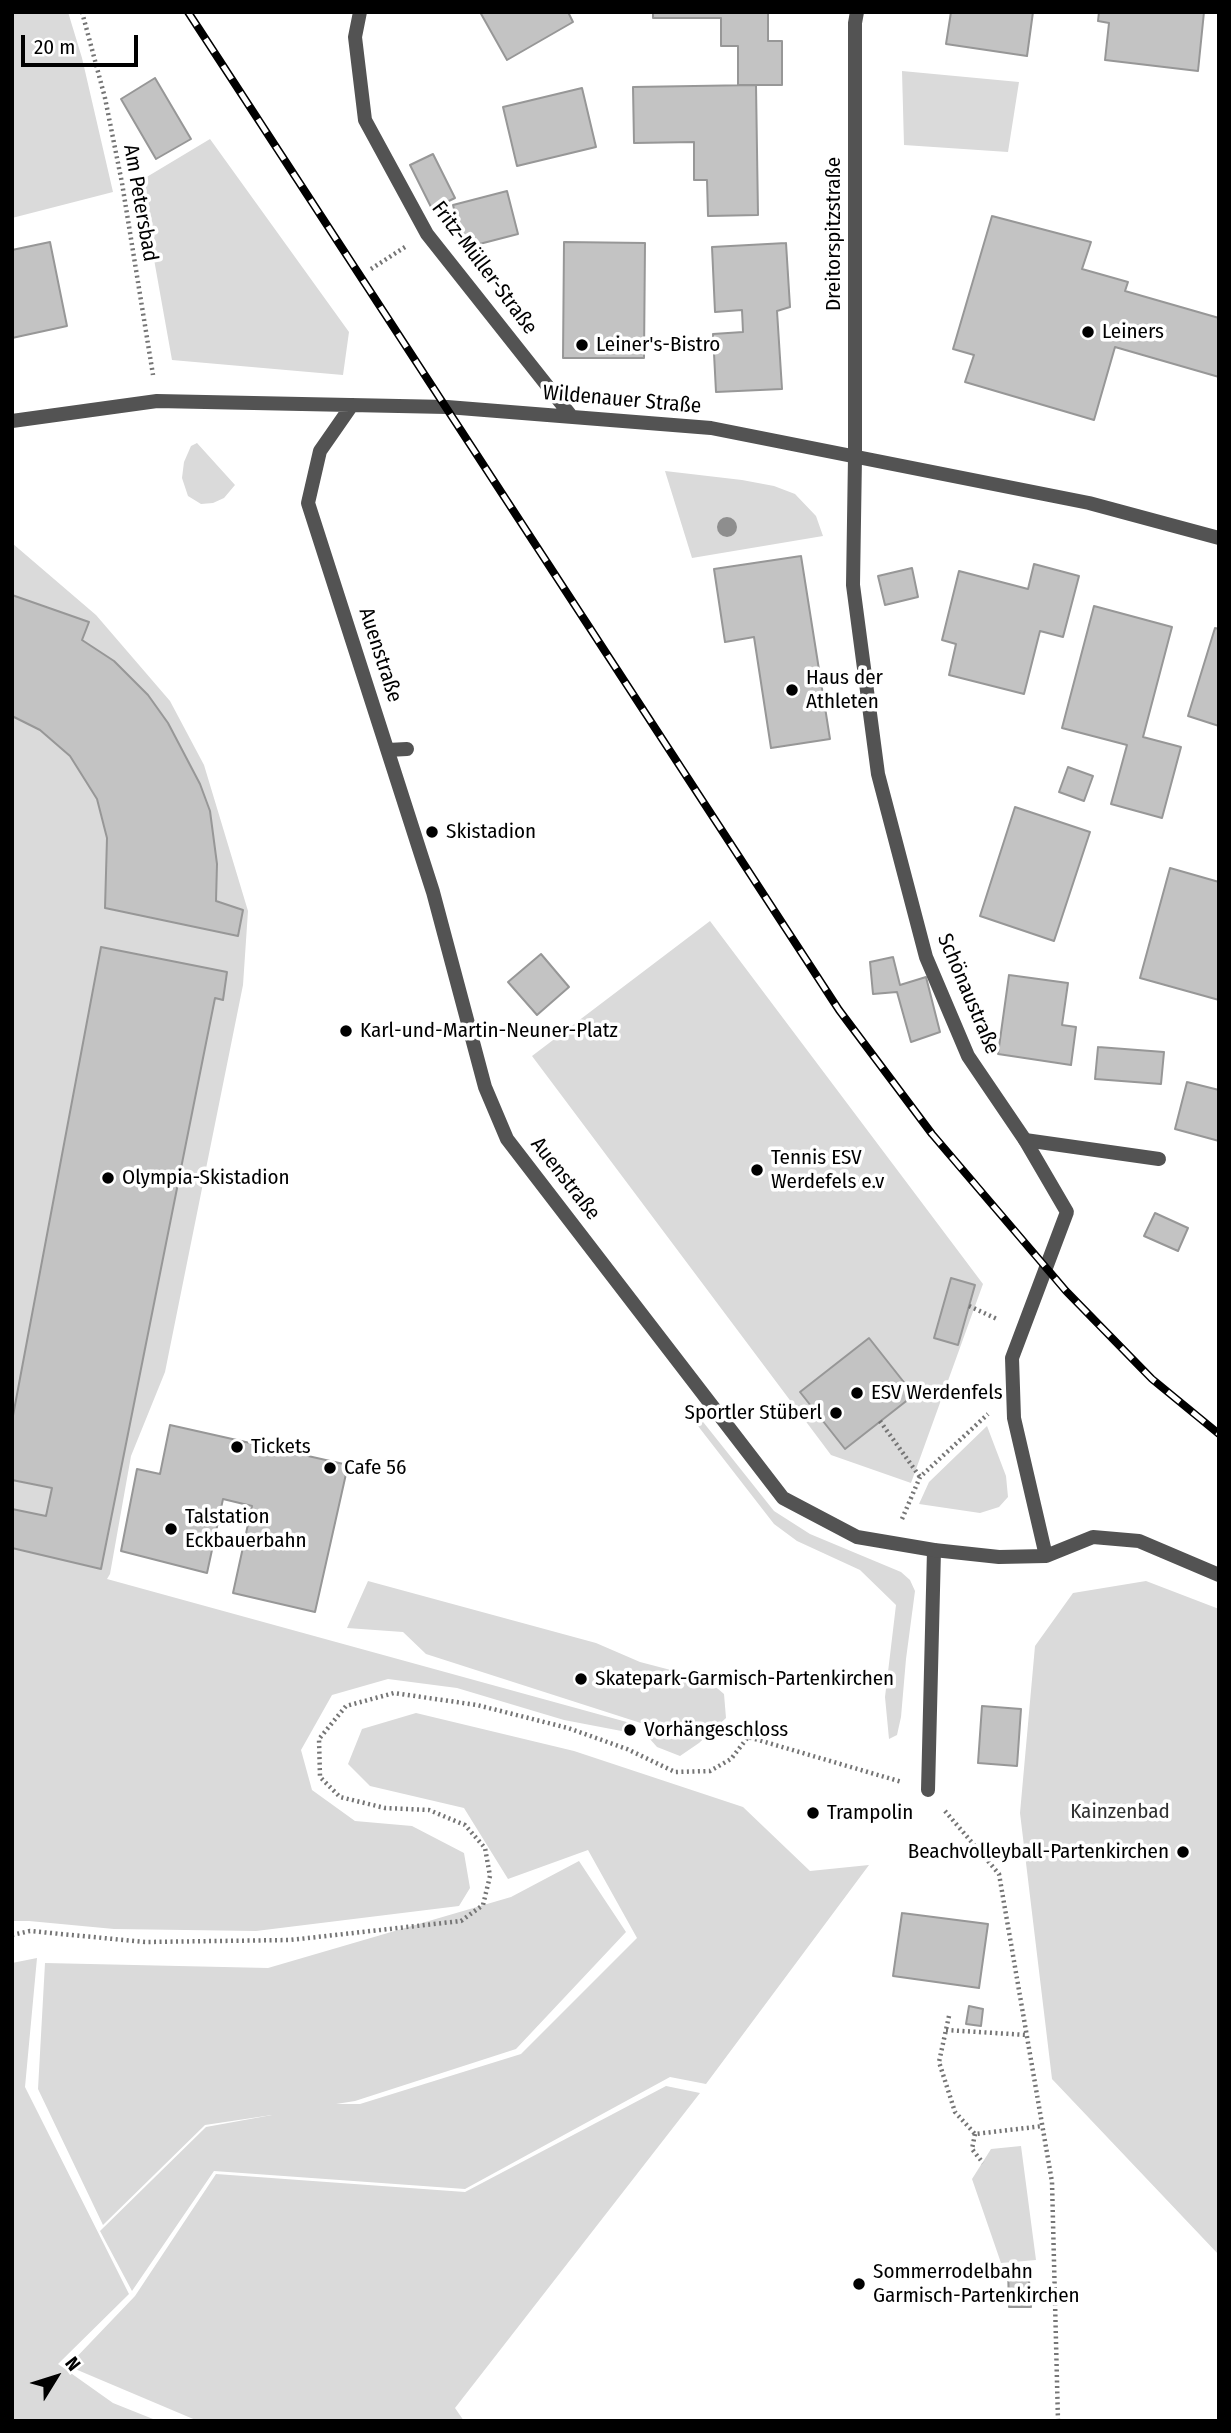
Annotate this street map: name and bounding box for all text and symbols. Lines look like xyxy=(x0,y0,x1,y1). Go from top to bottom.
scale bar xyxy=(24,21,142,65)
text: 20 m xyxy=(34,34,75,60)
street label: Am Petersbad xyxy=(117,143,163,263)
street label: Dreitorspitzstraße xyxy=(821,157,847,311)
street label: Fritz-Müller-Straße xyxy=(426,197,542,339)
place label: Leiners xyxy=(1102,319,1164,345)
marker: Leiners xyxy=(1080,324,1096,340)
place label: Leiner's-Bistro xyxy=(596,332,720,358)
marker: Leiner's-Bistro xyxy=(574,337,590,353)
street label: Wildenauer Straße xyxy=(542,381,702,419)
street label: Auenstraße xyxy=(353,605,407,705)
place label: Haus der Athleten xyxy=(806,665,883,715)
marker: Haus der Athleten xyxy=(784,682,800,698)
place label: Skistadion xyxy=(446,819,536,845)
marker: Skistadion xyxy=(424,824,440,840)
street label: Schönaustraße xyxy=(931,930,1005,1058)
place label: Karl-und-Martin-Neuner-Platz xyxy=(360,1018,618,1044)
marker: Karl-und-Martin-Neuner-Platz xyxy=(338,1023,354,1039)
street label: Auenstraße xyxy=(525,1133,605,1225)
place label: Tennis ESV Werdefels e.v xyxy=(771,1145,884,1195)
marker: Tennis ESV Werdefels e.v xyxy=(749,1162,765,1178)
place label: Olympia-Skistadion xyxy=(122,1165,290,1191)
marker: Olympia-Skistadion xyxy=(100,1170,116,1186)
place label: ESV Werdenfels xyxy=(871,1380,1003,1406)
marker: ESV Werdenfels xyxy=(849,1385,865,1401)
place label: Sportler Stüberl xyxy=(685,1400,822,1426)
marker: Sportler Stüberl xyxy=(828,1405,844,1421)
place label: Tickets xyxy=(251,1434,311,1460)
marker: Tickets xyxy=(229,1439,245,1455)
place label: Cafe 56 xyxy=(344,1455,406,1481)
marker: Cafe 56 xyxy=(322,1460,338,1476)
place label: Talstation Eckbauerbahn xyxy=(185,1504,307,1554)
marker: Talstation Eckbauerbahn xyxy=(163,1521,179,1537)
place label: Skatepark-Garmisch-Partenkirchen xyxy=(595,1666,894,1692)
marker: Skatepark-Garmisch-Partenkirchen xyxy=(573,1671,589,1687)
place label: Vorhängeschloss xyxy=(644,1717,788,1743)
marker: Vorhängeschloss xyxy=(622,1722,638,1738)
park label: Kainzenbad xyxy=(1070,1799,1170,1825)
place label: Trampolin xyxy=(827,1800,913,1826)
marker: Trampolin xyxy=(805,1805,821,1821)
place label: Beachvolleyball-Partenkirchen xyxy=(908,1839,1169,1865)
marker: Beachvolleyball-Partenkirchen xyxy=(1175,1844,1191,1860)
place label: Sommerrodelbahn Garmisch-Partenkirchen xyxy=(873,2259,1080,2309)
marker: Sommerrodelbahn Garmisch-Partenkirchen xyxy=(851,2276,867,2292)
north arrow xyxy=(21,2342,91,2412)
text: N xyxy=(60,2352,86,2375)

